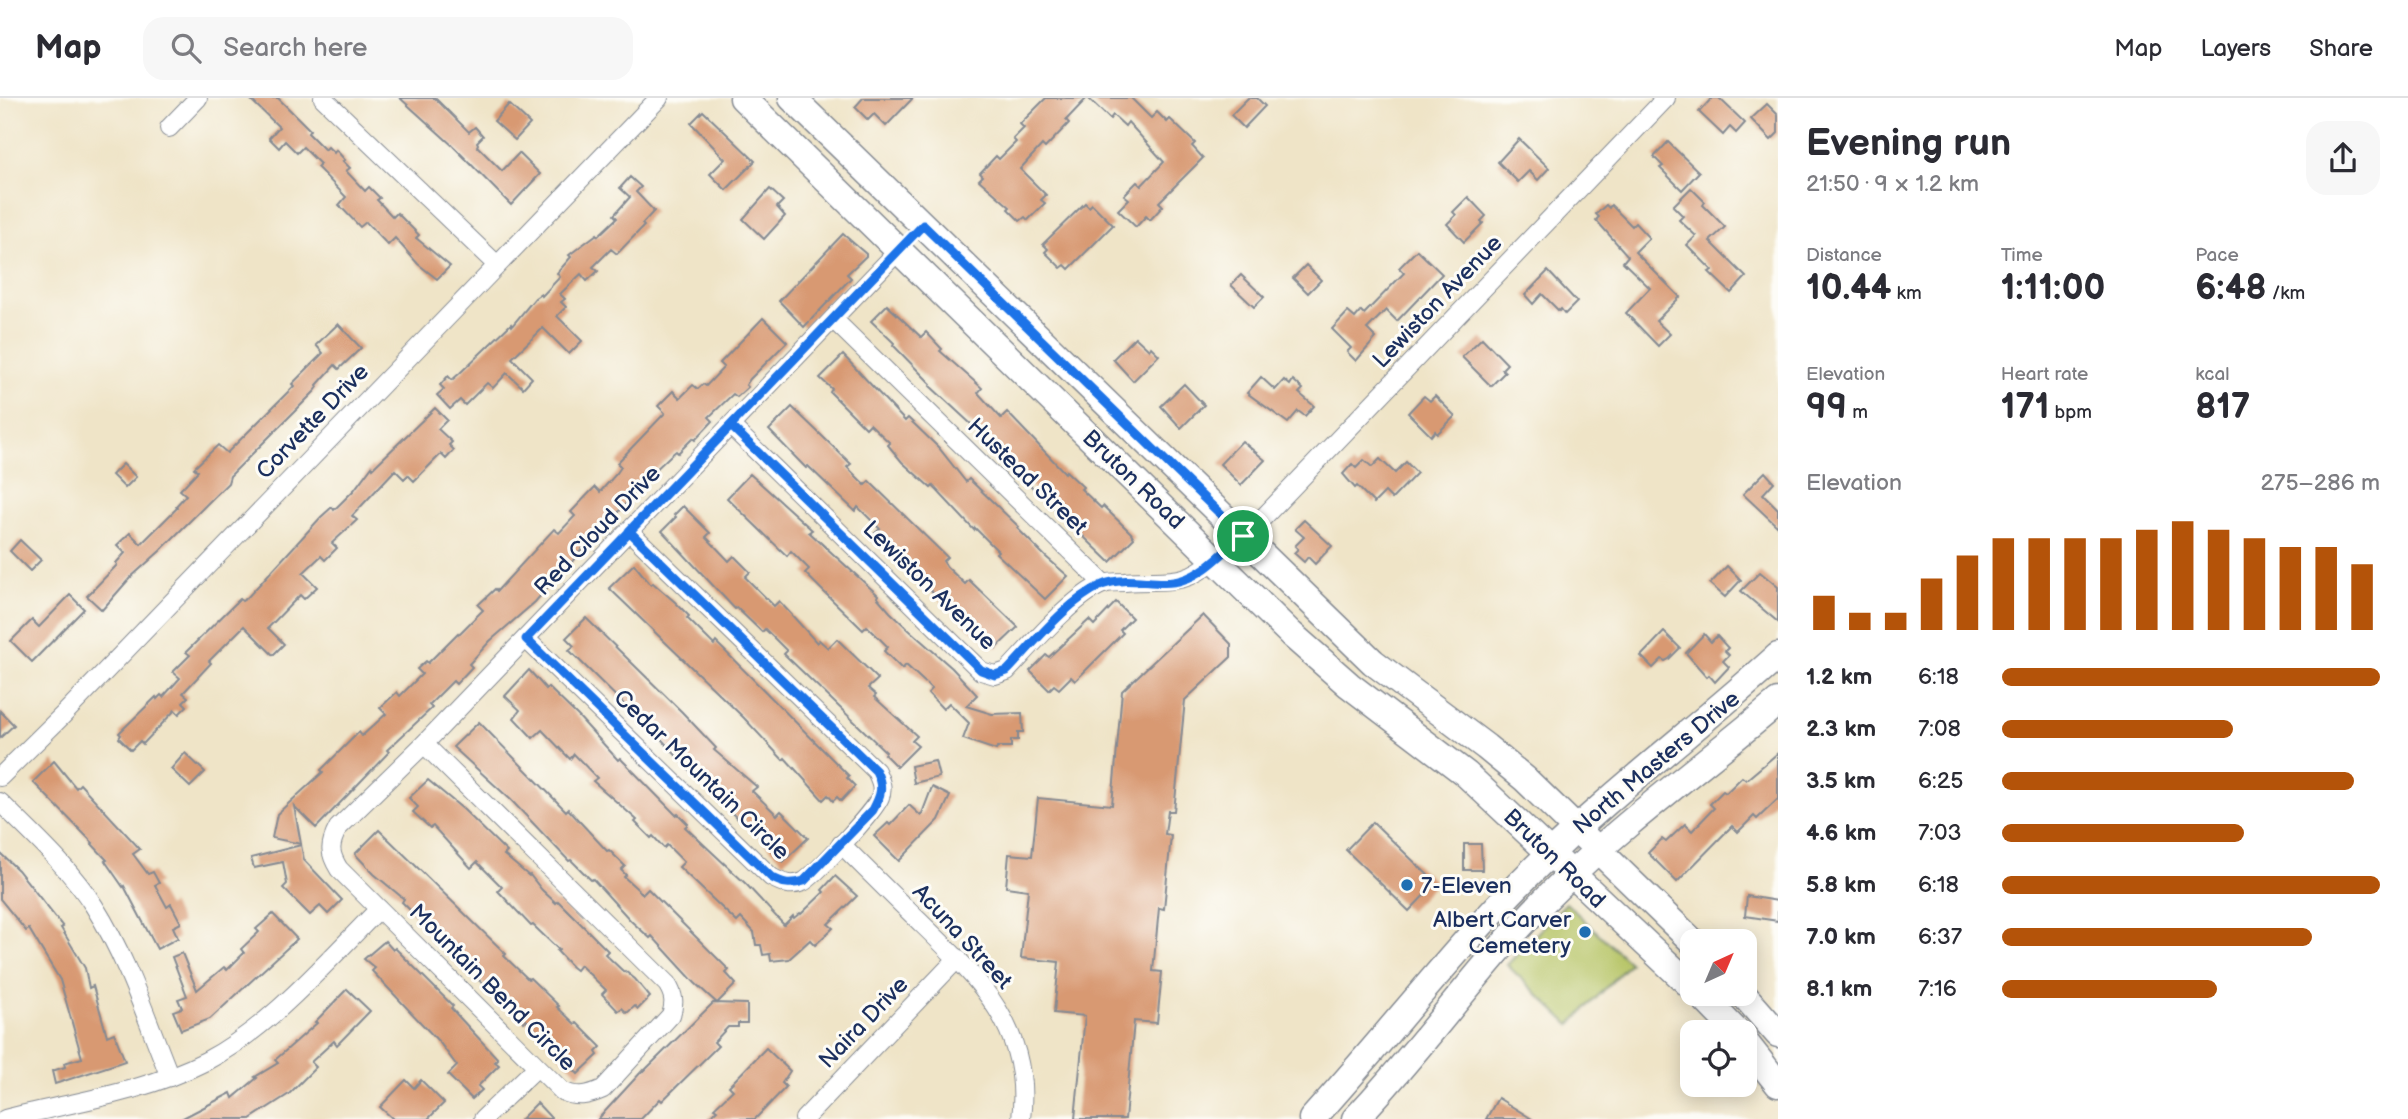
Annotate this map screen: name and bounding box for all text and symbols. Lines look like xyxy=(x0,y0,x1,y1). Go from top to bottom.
search box xyxy=(143,17,633,80)
text: Map xyxy=(35,28,101,68)
icon: search xyxy=(167,29,205,67)
text: Search here xyxy=(223,33,367,64)
text: Map xyxy=(2114,34,2162,63)
text: Layers xyxy=(2200,34,2271,63)
text: Share xyxy=(2309,34,2373,63)
text: Evening run xyxy=(1806,121,2011,166)
button: share xyxy=(2306,121,2380,195)
text: 21:50 · 9 × 1.2 km xyxy=(1806,170,1979,198)
street label: Lewiston Avenue xyxy=(1367,229,1508,374)
text: Distance xyxy=(1806,244,1882,267)
text: Time xyxy=(2001,244,2043,267)
text: Pace xyxy=(2195,244,2239,267)
text: 10.44 xyxy=(1806,267,1891,310)
text: 1:11:00 xyxy=(2001,267,2105,310)
text: 6:48 xyxy=(2195,267,2267,310)
text: km xyxy=(1891,282,1922,305)
text: /km xyxy=(2267,282,2305,305)
street label: Corvette Drive xyxy=(251,358,375,485)
text: Elevation xyxy=(1806,363,1885,386)
text: Heart rate xyxy=(2001,363,2088,386)
text: kcal xyxy=(2195,363,2229,386)
text: 99 xyxy=(1806,386,1847,429)
text: 171 xyxy=(2001,386,2049,429)
text: 817 xyxy=(2195,386,2250,429)
text: m xyxy=(1847,401,1868,424)
text: bpm xyxy=(2049,401,2092,424)
street label: Hustead Street xyxy=(961,412,1093,541)
street label: Bruton Road xyxy=(1076,424,1190,535)
street label: Red Cloud Drive xyxy=(529,460,667,601)
text: Elevation xyxy=(1806,469,1902,497)
text: 275–286 m xyxy=(2261,469,2380,497)
pin xyxy=(1213,506,1273,566)
street label: Lewiston Avenue xyxy=(857,515,1002,656)
icon: arrive xyxy=(1224,517,1262,555)
text: 1.2 km xyxy=(1806,663,1872,691)
text: 6:18 xyxy=(1918,663,1959,691)
street label: Cedar Mountain Circle xyxy=(608,684,795,866)
street label: North Masters Drive xyxy=(1568,685,1746,841)
text: 2.3 km xyxy=(1806,715,1876,743)
text: 7:08 xyxy=(1918,715,1961,743)
text: 3.5 km xyxy=(1806,767,1876,795)
text: 6:25 xyxy=(1918,767,1963,795)
street label: Bruton Road xyxy=(1497,803,1611,914)
text: 4.6 km xyxy=(1806,819,1876,847)
text: 7:03 xyxy=(1918,819,1962,847)
text: 5.8 km xyxy=(1806,871,1876,899)
text: 6:18 xyxy=(1918,871,1959,899)
place label: 7-Eleven xyxy=(1421,872,1512,900)
marker: 7-Eleven xyxy=(1399,877,1415,893)
street label: Acuna Street xyxy=(906,878,1018,995)
street label: Mountain Bend Circle xyxy=(403,898,582,1077)
place label: Albert Carver Cemetery xyxy=(1433,906,1572,960)
text: 7.0 km xyxy=(1806,923,1876,951)
text: 6:37 xyxy=(1918,923,1962,951)
marker: Albert Carver Cemetery xyxy=(1577,924,1593,940)
north arrow xyxy=(1680,929,1757,1006)
map controls xyxy=(1680,929,1757,1097)
street label: Naira Drive xyxy=(813,971,914,1074)
text: 8.1 km xyxy=(1806,975,1872,1003)
text: 7:16 xyxy=(1918,975,1957,1003)
button: locate xyxy=(1680,1020,1757,1097)

